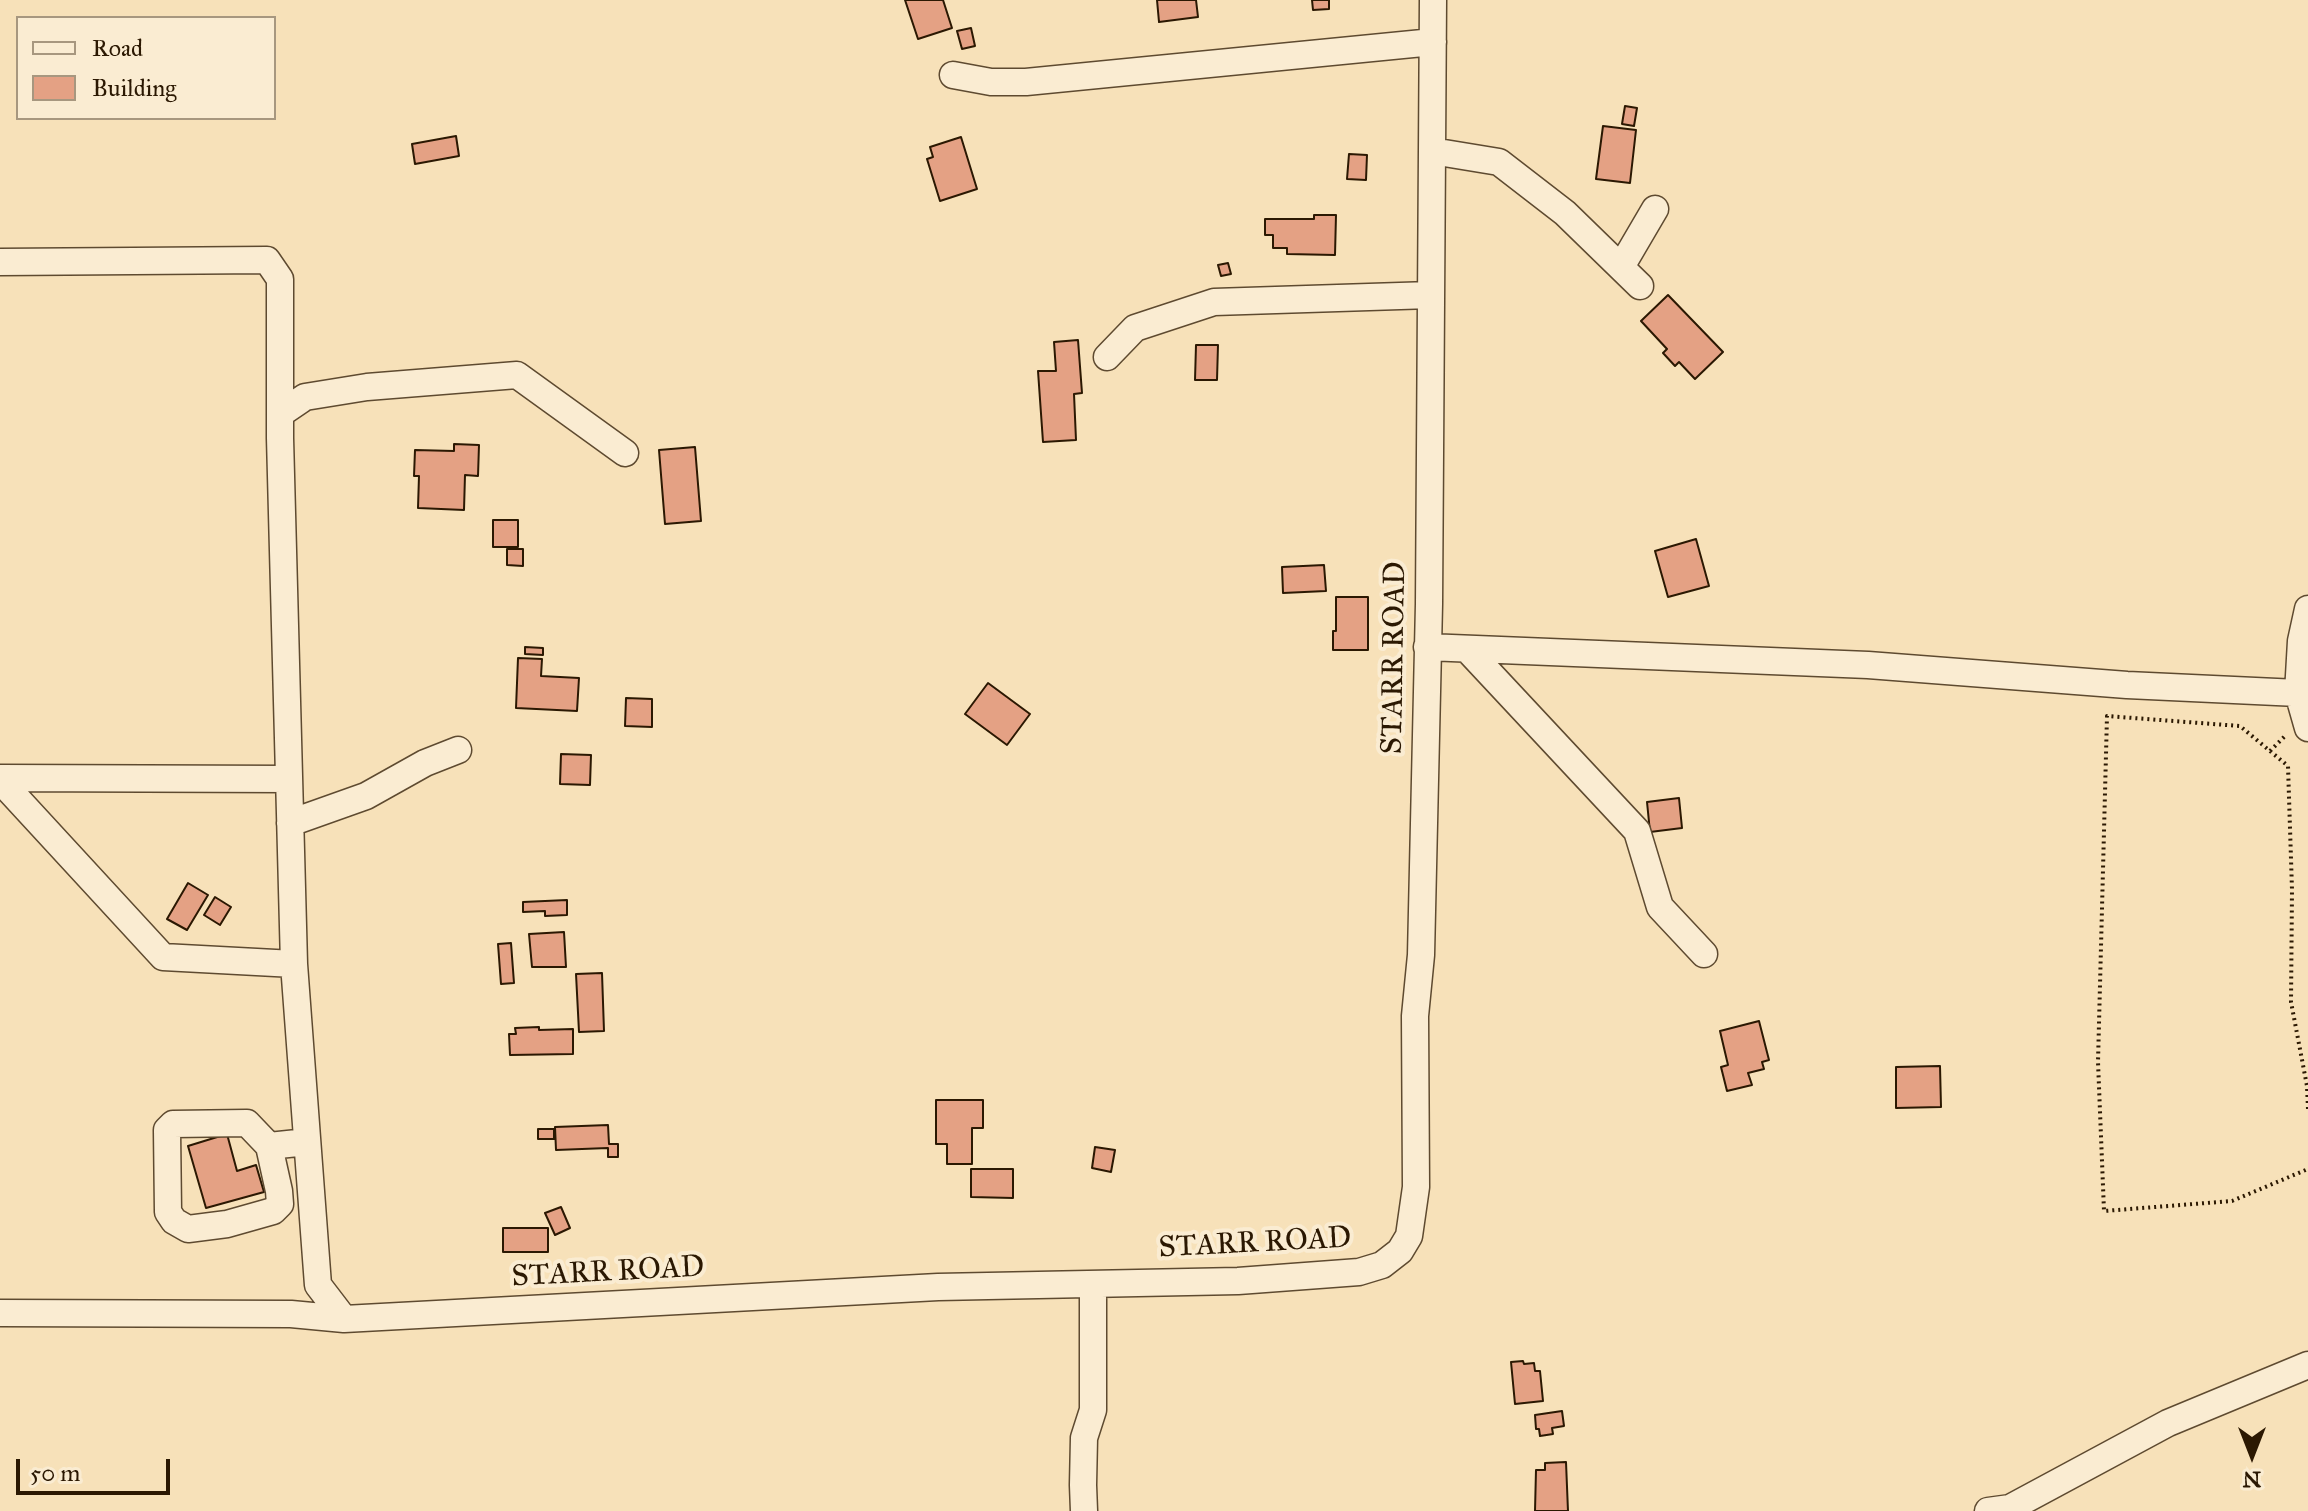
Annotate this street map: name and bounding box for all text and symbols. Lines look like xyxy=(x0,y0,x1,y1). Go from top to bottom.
legend xyxy=(16,16,276,120)
text: Road xyxy=(92,33,143,63)
text: Building xyxy=(92,73,177,103)
street label: STARR ROAD xyxy=(1375,561,1415,755)
street label: STARR ROAD xyxy=(1158,1221,1352,1267)
street label: STARR ROAD xyxy=(511,1250,705,1296)
north arrow xyxy=(2212,1415,2292,1495)
scale bar xyxy=(20,1443,174,1493)
text: 50 m xyxy=(30,1458,80,1488)
text: N xyxy=(2243,1466,2261,1493)

